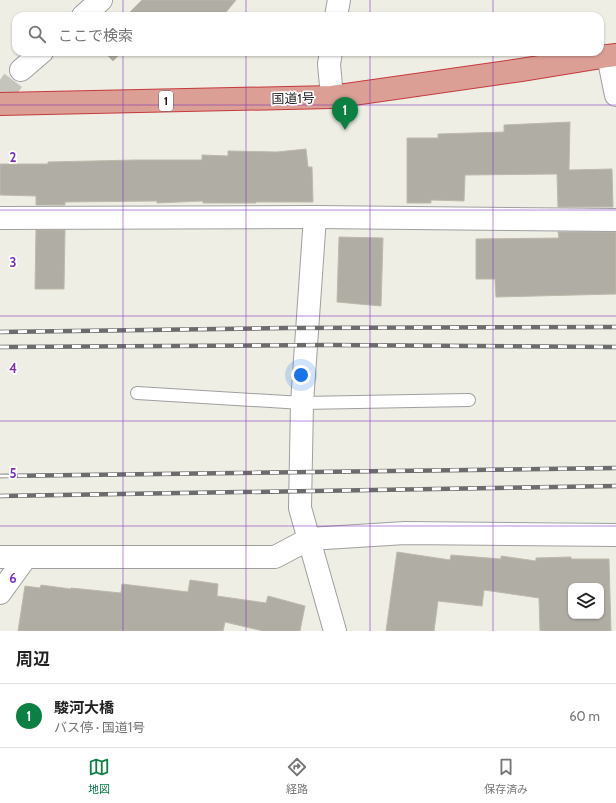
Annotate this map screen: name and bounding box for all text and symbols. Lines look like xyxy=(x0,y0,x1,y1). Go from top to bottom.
search box xyxy=(12,12,604,56)
icon: search xyxy=(26,23,48,45)
text: ここで検索 xyxy=(58,27,133,45)
street label: 国道1号 xyxy=(271,90,315,106)
road number: 1 xyxy=(159,91,173,111)
pin: 1 xyxy=(332,97,358,130)
text: 2 xyxy=(10,149,17,165)
text: 3 xyxy=(9,254,17,270)
text: 4 xyxy=(9,360,17,376)
your location xyxy=(291,365,311,385)
text: 5 xyxy=(10,465,17,481)
text: 6 xyxy=(9,570,17,586)
map controls xyxy=(568,583,604,619)
button: layers xyxy=(568,583,604,619)
text: 周辺 xyxy=(16,649,50,669)
text: 駿河大橋 xyxy=(54,699,114,717)
text: 1 xyxy=(27,708,31,724)
text: 60 m xyxy=(569,708,600,724)
text: バス停 · 国道1号 xyxy=(54,719,145,735)
tab: 地図 xyxy=(88,756,110,796)
tab: 経路 xyxy=(286,756,308,796)
tab: 保存済み xyxy=(484,756,528,796)

